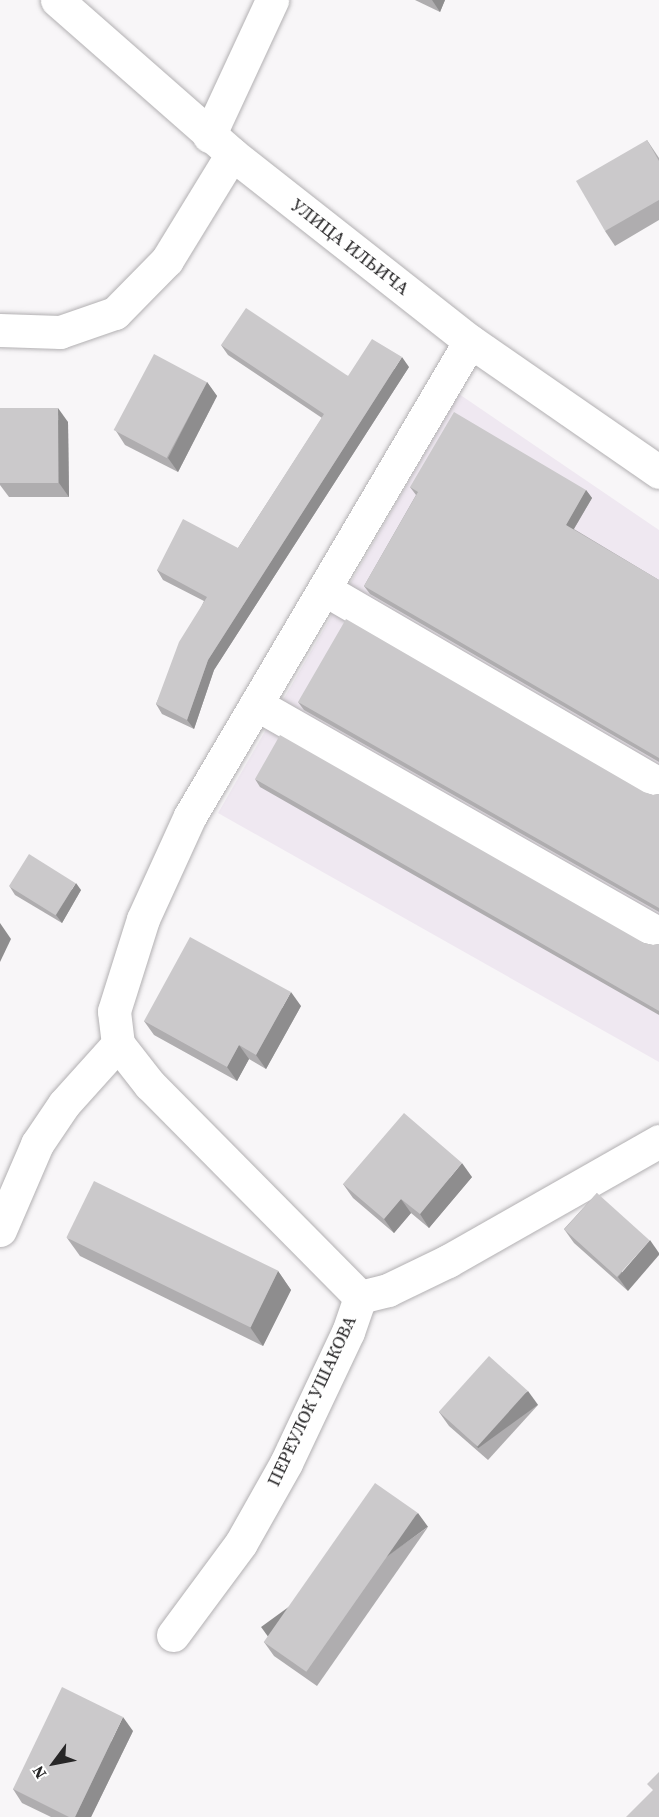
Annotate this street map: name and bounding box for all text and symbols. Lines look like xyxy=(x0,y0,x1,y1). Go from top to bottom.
street label: УЛИЦА ИЛЬИЧА xyxy=(287,194,413,300)
street label: ПЕРЕУЛОК УШАКОВА xyxy=(263,1312,361,1490)
north arrow xyxy=(24,1733,84,1793)
text: N xyxy=(26,1762,51,1783)

